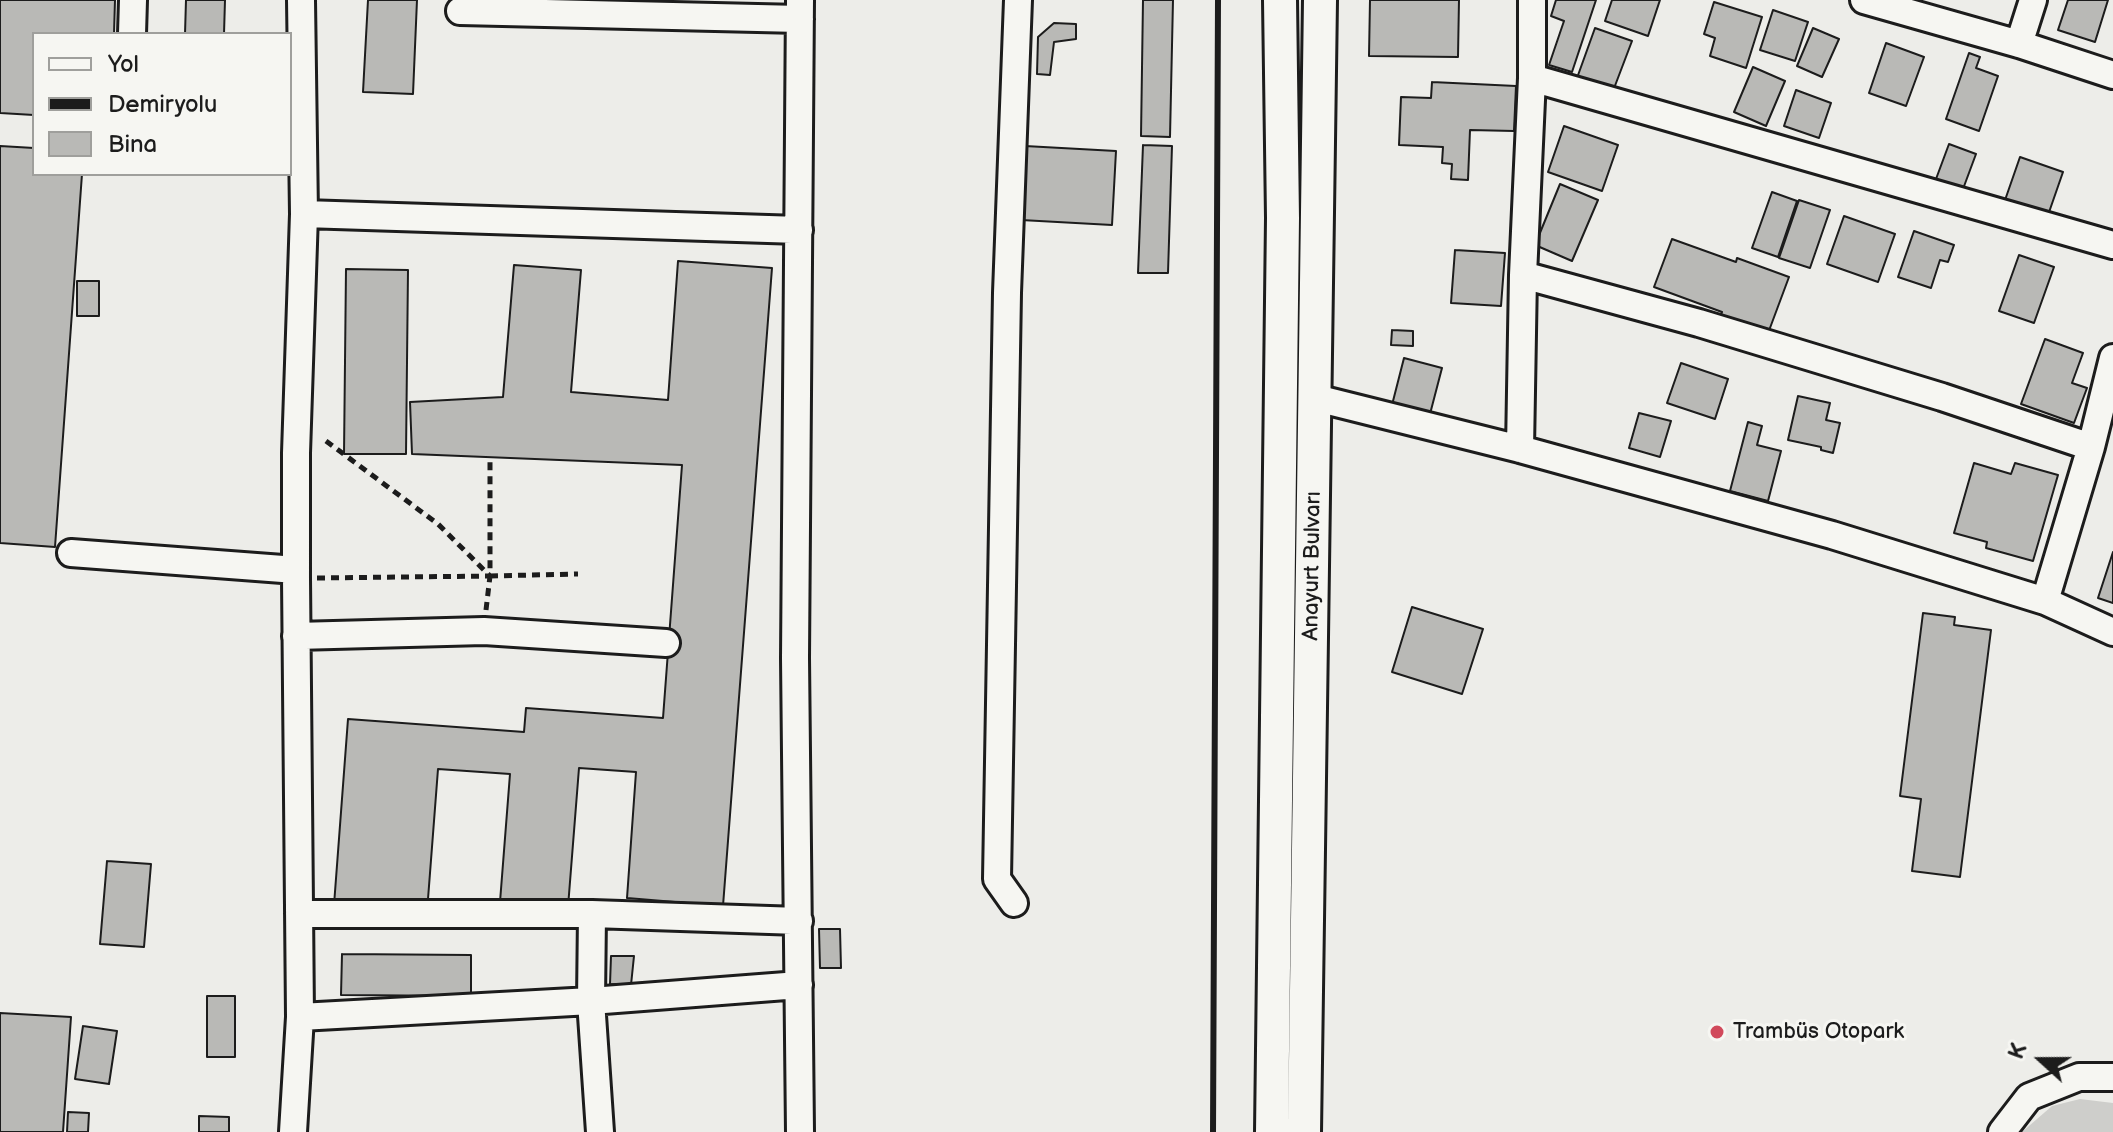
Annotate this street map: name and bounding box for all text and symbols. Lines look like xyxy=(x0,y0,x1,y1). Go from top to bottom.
legend xyxy=(32,32,292,176)
text: Yol xyxy=(108,50,139,79)
text: Demiryolu xyxy=(108,90,217,119)
text: Bina xyxy=(108,130,157,159)
street label: Anayurt Bulvarı xyxy=(1298,491,1328,641)
place label: Trambüs Otopark xyxy=(1733,1019,1904,1045)
north arrow xyxy=(2001,1020,2081,1100)
marker: Trambüs Otopark xyxy=(1708,1023,1726,1041)
text: K xyxy=(2003,1039,2033,1063)

